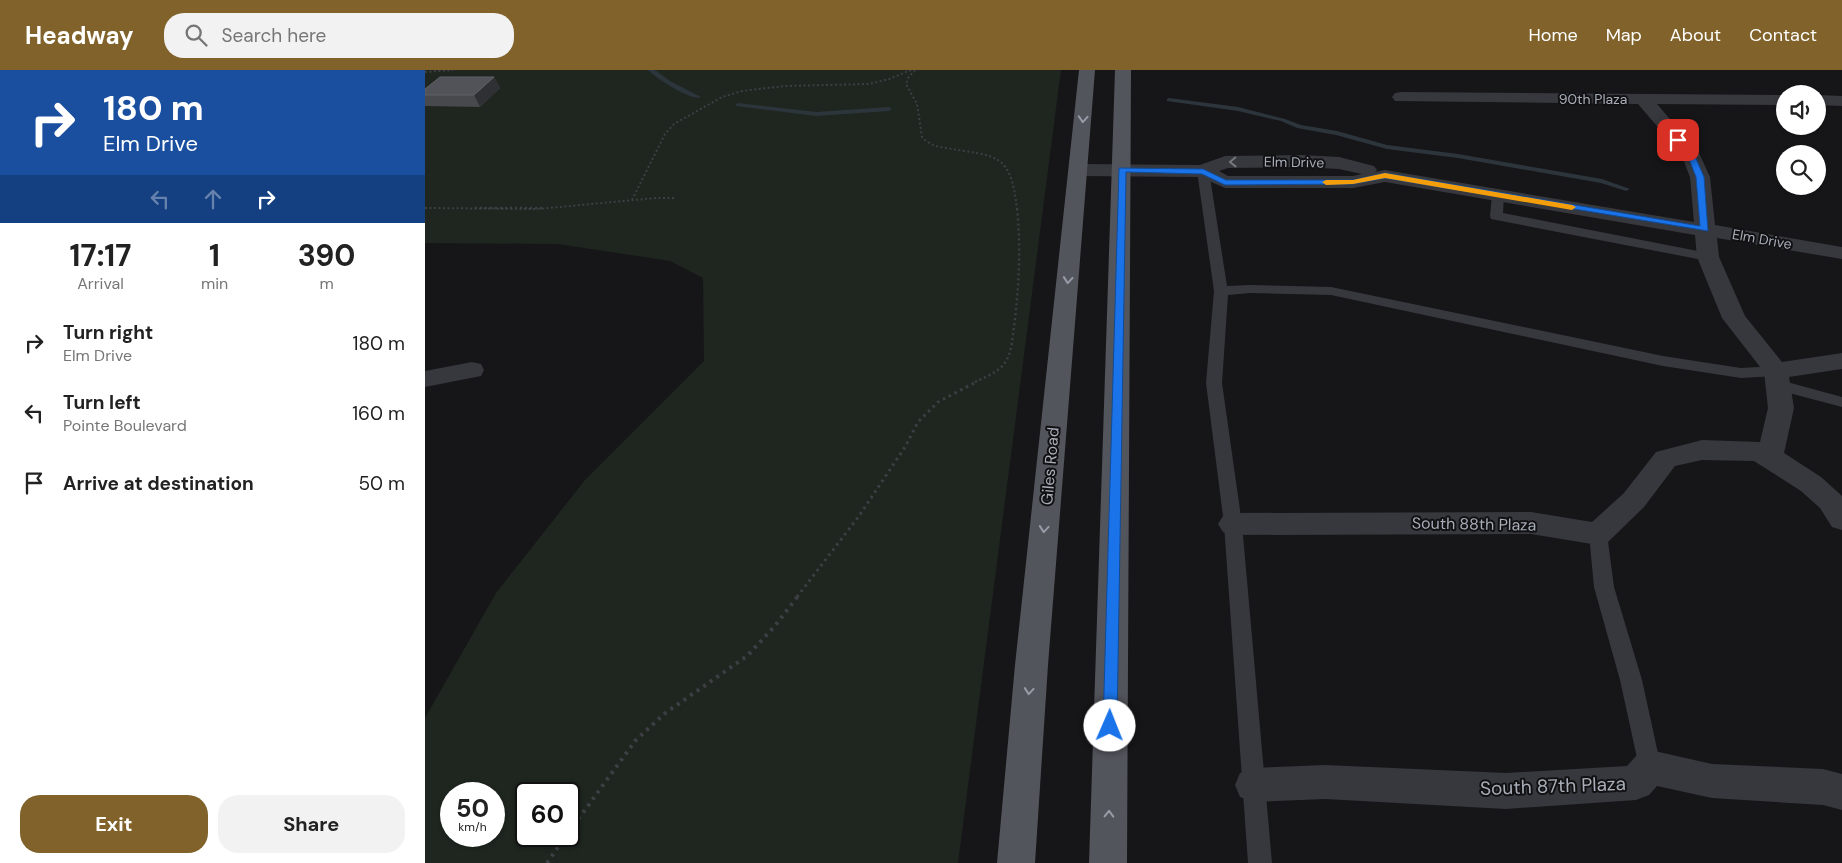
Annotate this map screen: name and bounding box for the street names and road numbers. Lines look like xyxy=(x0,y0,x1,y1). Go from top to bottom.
street label: 90th Plaza xyxy=(1559,90,1627,108)
street label: Elm Drive xyxy=(1264,152,1324,172)
street label: Elm Drive xyxy=(1731,225,1793,253)
street label: Giles Road xyxy=(1036,426,1064,506)
street label: South 88th Plaza xyxy=(1412,512,1536,536)
street label: South 87th Plaza xyxy=(1480,771,1626,801)

